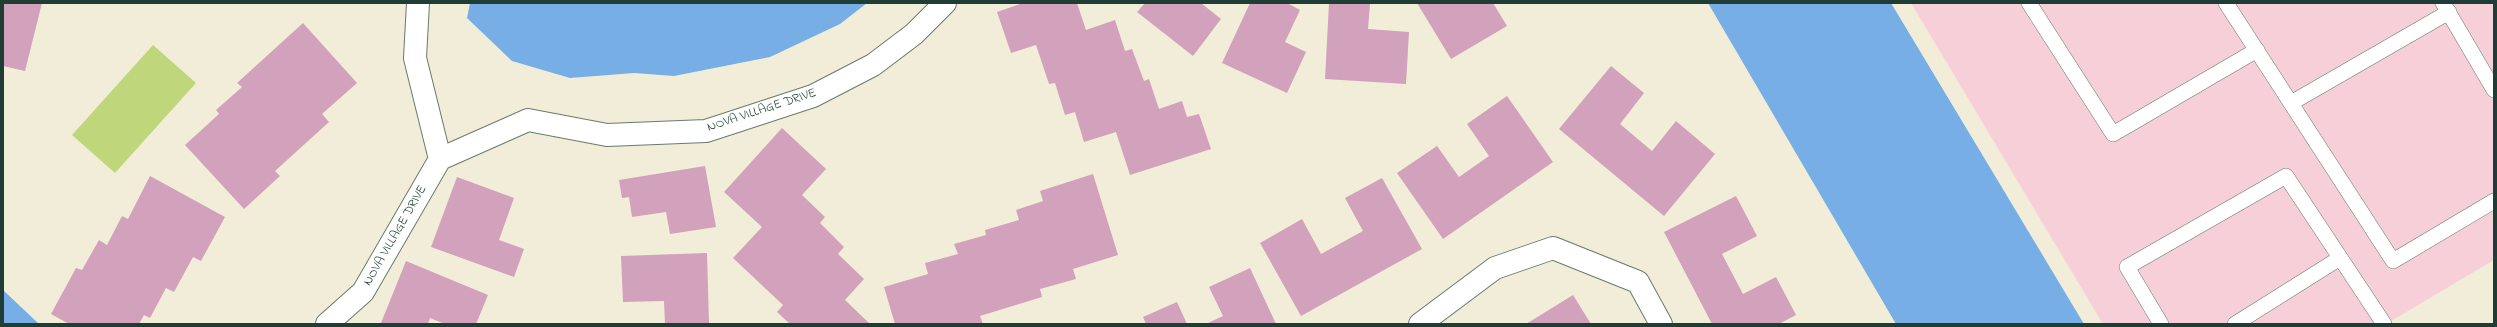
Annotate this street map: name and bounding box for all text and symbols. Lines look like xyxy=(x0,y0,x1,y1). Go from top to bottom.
street label: NOVA VILLAGE DRIVE xyxy=(705,86,819,136)
street label: NOVA VILLAGE DRIVE xyxy=(361,183,431,289)

